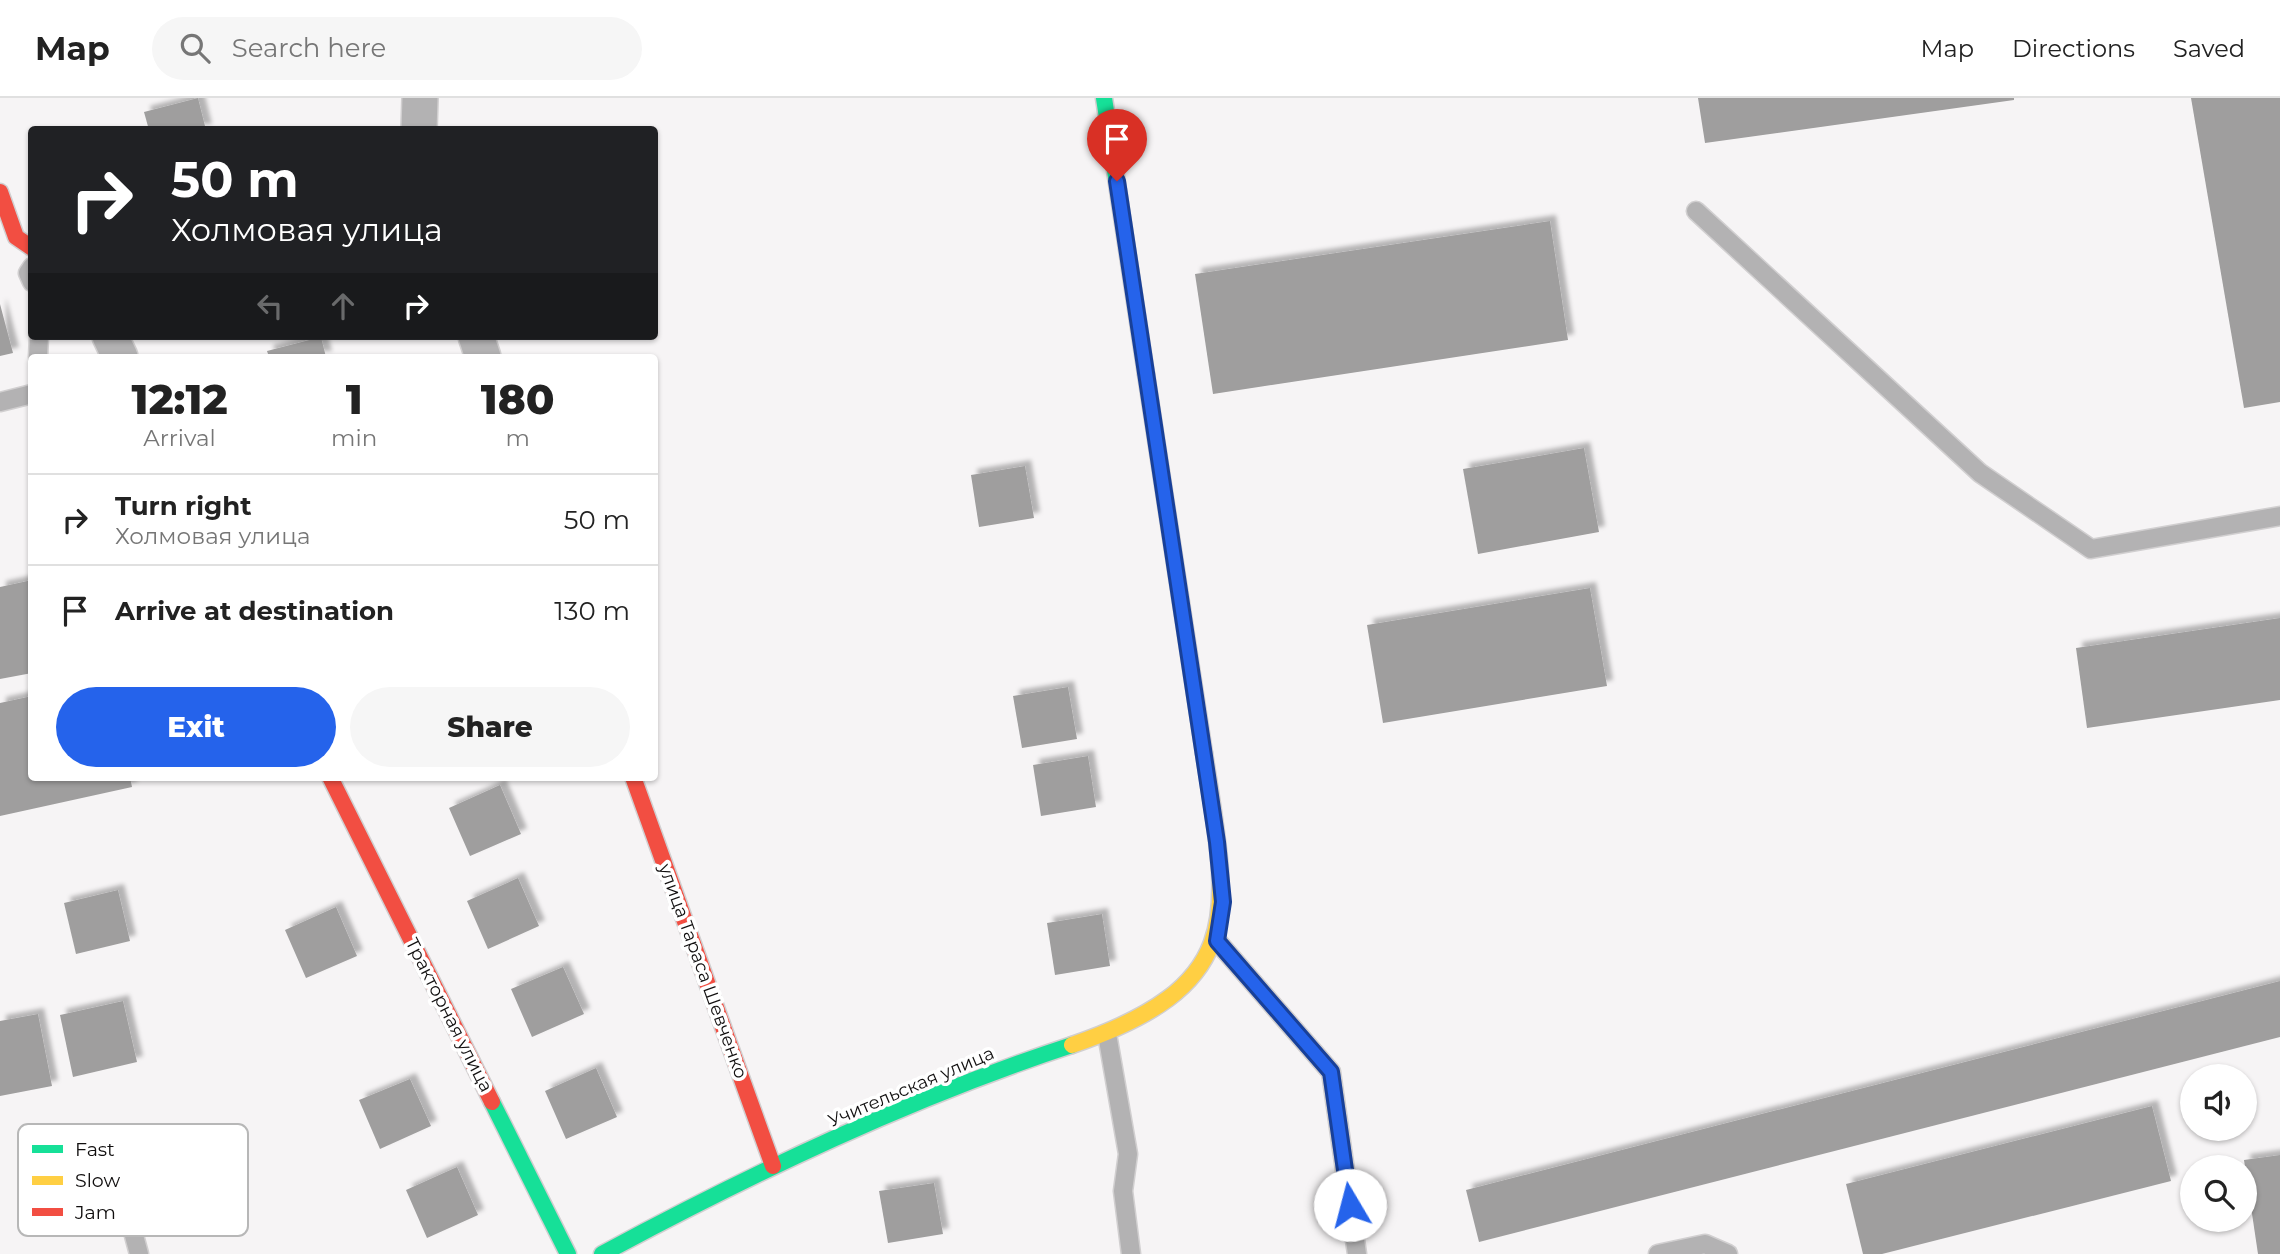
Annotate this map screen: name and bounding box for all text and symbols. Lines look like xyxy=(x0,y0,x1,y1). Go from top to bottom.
search box xyxy=(152,17,642,80)
text: Map xyxy=(35,28,110,68)
icon: search xyxy=(176,29,214,67)
text: Search here xyxy=(232,32,386,64)
text: Map xyxy=(1921,34,1974,63)
text: Directions xyxy=(2012,34,2135,63)
text: Saved xyxy=(2173,34,2245,63)
pin xyxy=(1087,109,1147,181)
icon: arrive xyxy=(1098,120,1136,158)
text: 50 m xyxy=(171,150,299,209)
icon: right xyxy=(56,154,147,245)
text: Холмовая улица xyxy=(171,210,443,249)
icon: left xyxy=(251,287,289,325)
icon: ahead xyxy=(324,287,362,325)
icon: right xyxy=(397,287,435,325)
text: 12:12 xyxy=(131,373,228,425)
text: 1 xyxy=(346,373,363,425)
text: 180 xyxy=(481,373,555,425)
text: Arrival xyxy=(143,424,216,452)
text: min xyxy=(331,424,377,452)
text: m xyxy=(505,424,530,452)
text: Turn right xyxy=(115,490,251,522)
icon: right xyxy=(56,501,94,539)
text: 50 m xyxy=(564,504,630,536)
text: Холмовая улица xyxy=(115,522,310,550)
icon: arrive xyxy=(56,592,94,630)
text: Arrive at destination xyxy=(115,595,394,627)
text: 130 m xyxy=(554,595,630,627)
button: Exit xyxy=(56,687,336,767)
button: Share xyxy=(350,687,630,767)
street label: улица Тараса Шевченко xyxy=(653,860,752,1081)
street label: Тракторная улица xyxy=(401,934,497,1096)
street label: Учительская улица xyxy=(825,1042,997,1132)
map controls xyxy=(2180,1064,2257,1232)
button: sound xyxy=(2180,1064,2257,1141)
legend xyxy=(18,1124,248,1236)
text: Fast xyxy=(75,1138,115,1161)
button: search xyxy=(2180,1155,2257,1232)
position arrow xyxy=(1313,1168,1387,1242)
text: Slow xyxy=(75,1169,120,1192)
text: Jam xyxy=(74,1201,116,1224)

